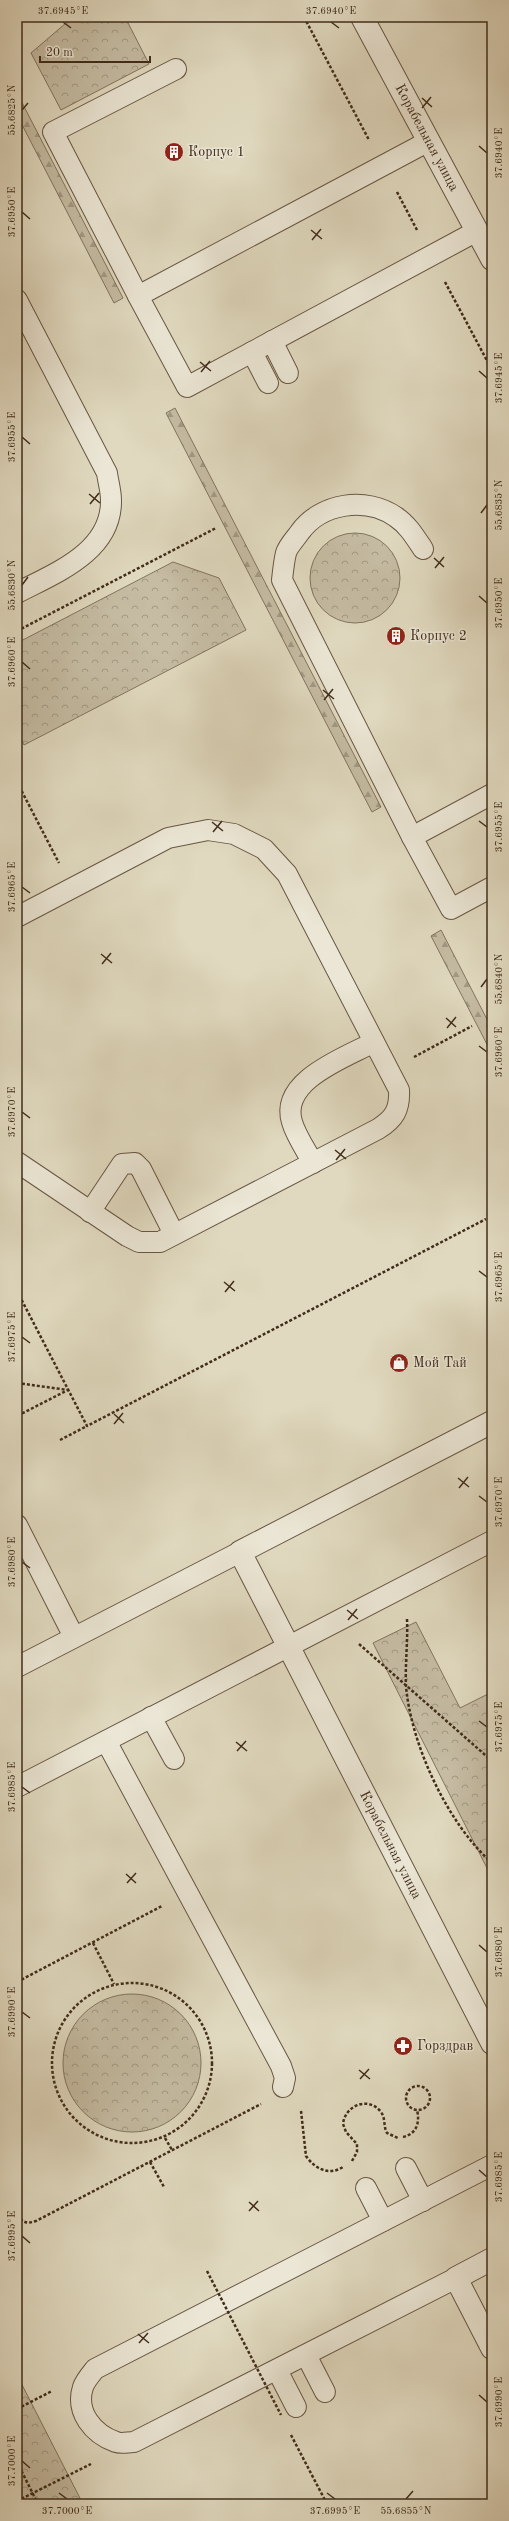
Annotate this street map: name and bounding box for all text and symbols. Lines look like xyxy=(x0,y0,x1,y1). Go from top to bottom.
text: 37.6945°E xyxy=(38,6,88,16)
text: 37.6940°E xyxy=(306,6,356,16)
scale bar xyxy=(40,38,150,64)
text: 20 m xyxy=(46,47,73,59)
street label: Корабельная улица xyxy=(392,82,461,194)
text: 55.6825°N xyxy=(7,84,17,136)
text: 37.6940°E xyxy=(494,128,504,178)
building icon: Корпус 1 xyxy=(163,141,185,163)
place label: Корпус 1 xyxy=(188,145,245,159)
text: 37.6950°E xyxy=(7,187,17,237)
text: 37.6945°E xyxy=(494,353,504,403)
text: 37.6955°E xyxy=(7,412,17,462)
text: 55.6835°N xyxy=(494,479,504,531)
text: 55.6830°N xyxy=(7,559,17,611)
text: 37.6950°E xyxy=(494,578,504,628)
building icon: Корпус 2 xyxy=(385,625,407,647)
place label: Корпус 2 xyxy=(410,629,467,643)
text: 37.6960°E xyxy=(7,637,17,687)
text: 37.6955°E xyxy=(494,802,504,852)
text: 37.6965°E xyxy=(7,862,17,912)
text: 55.6840°N xyxy=(494,953,504,1005)
text: 37.6960°E xyxy=(494,1027,504,1077)
text: 37.6970°E xyxy=(7,1087,17,1137)
text: 37.6965°E xyxy=(494,1252,504,1302)
text: 37.6975°E xyxy=(7,1312,17,1362)
shop icon: Мой Тай xyxy=(388,1352,410,1374)
place label: Мой Тай xyxy=(413,1356,467,1370)
text: 37.6970°E xyxy=(494,1477,504,1527)
text: 37.6980°E xyxy=(7,1537,17,1587)
text: 37.6975°E xyxy=(494,1702,504,1752)
text: 37.6985°E xyxy=(7,1762,17,1812)
street label: Корабельная улица xyxy=(357,1789,424,1901)
text: 37.6980°E xyxy=(494,1927,504,1977)
text: 37.6990°E xyxy=(7,1987,17,2037)
pharmacy icon: Горздрав xyxy=(392,2035,414,2057)
place label: Горздрав xyxy=(417,2039,473,2053)
text: 37.6985°E xyxy=(494,2152,504,2202)
text: 37.6995°E xyxy=(7,2211,17,2261)
text: 37.6990°E xyxy=(494,2377,504,2427)
text: 37.7000°E xyxy=(7,2436,17,2486)
text: 37.7000°E xyxy=(42,2506,92,2516)
text: 37.6995°E xyxy=(310,2506,360,2516)
text: 55.6855°N xyxy=(380,2506,432,2516)

